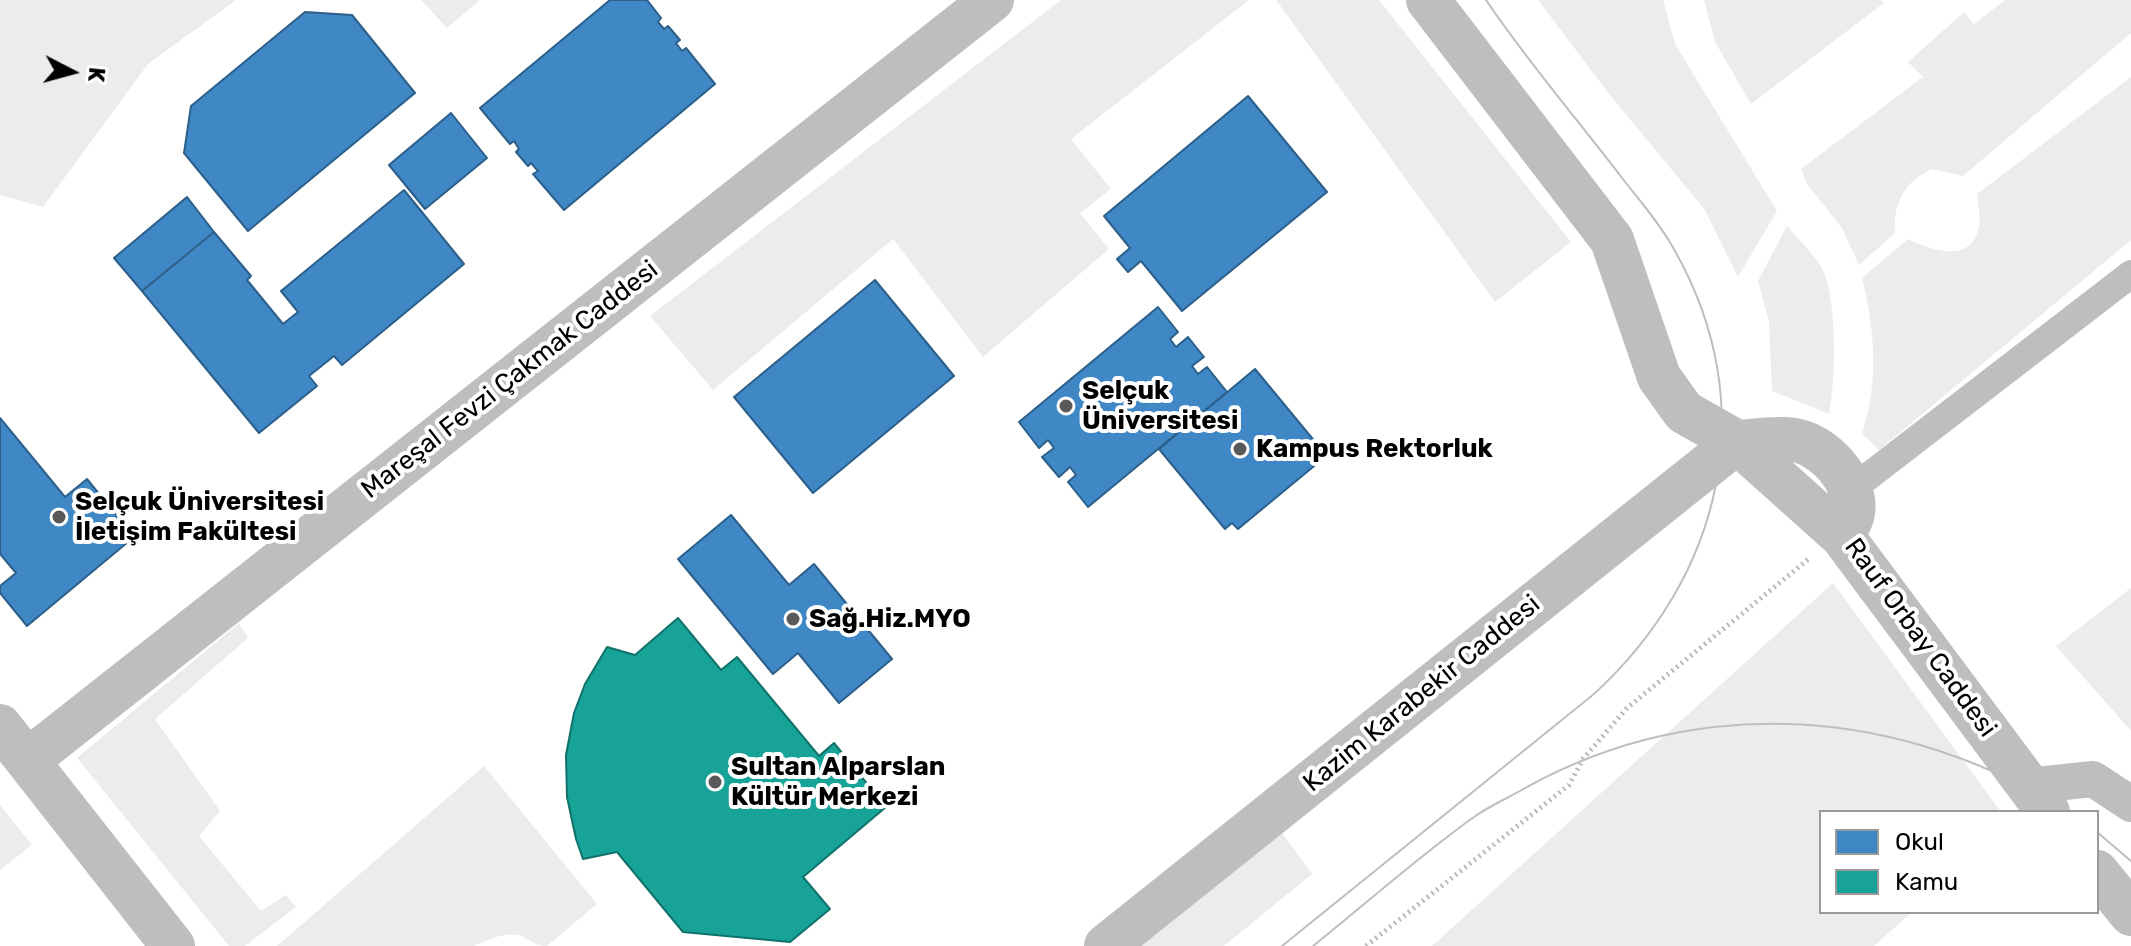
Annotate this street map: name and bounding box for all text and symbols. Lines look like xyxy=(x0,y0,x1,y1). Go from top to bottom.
north arrow xyxy=(32,32,112,112)
text: K xyxy=(82,66,111,83)
street label: Mareşal Fevzi Çakmak Caddesi xyxy=(355,254,665,506)
place label: Selçuk Üniversitesi xyxy=(1082,375,1238,436)
marker: Selçuk Üniversitesi xyxy=(1057,397,1075,415)
place label: Kampus Rektorluk xyxy=(1256,433,1493,465)
marker: Kampus Rektorluk xyxy=(1231,440,1249,458)
place label: Selçuk Üniversitesi İletişim Fakültesi xyxy=(75,486,324,548)
marker: Selçuk Üniversitesi İletişim Fakültesi xyxy=(50,508,68,526)
street label: Rauf Orbay Caddesi xyxy=(1837,533,2003,743)
street label: Kazim Karabekir Caddesi xyxy=(1297,589,1547,799)
place label: Sağ.Hiz.MYO xyxy=(809,603,971,635)
marker: Sağ.Hiz.MYO xyxy=(784,610,802,628)
place label: Sultan Alparslan Kültür Merkezi xyxy=(731,751,946,812)
marker: Sultan Alparslan Kültür Merkezi xyxy=(706,773,724,791)
legend xyxy=(1819,810,2099,914)
text: Okul xyxy=(1895,828,1944,856)
text: Kamu xyxy=(1895,868,1958,896)

